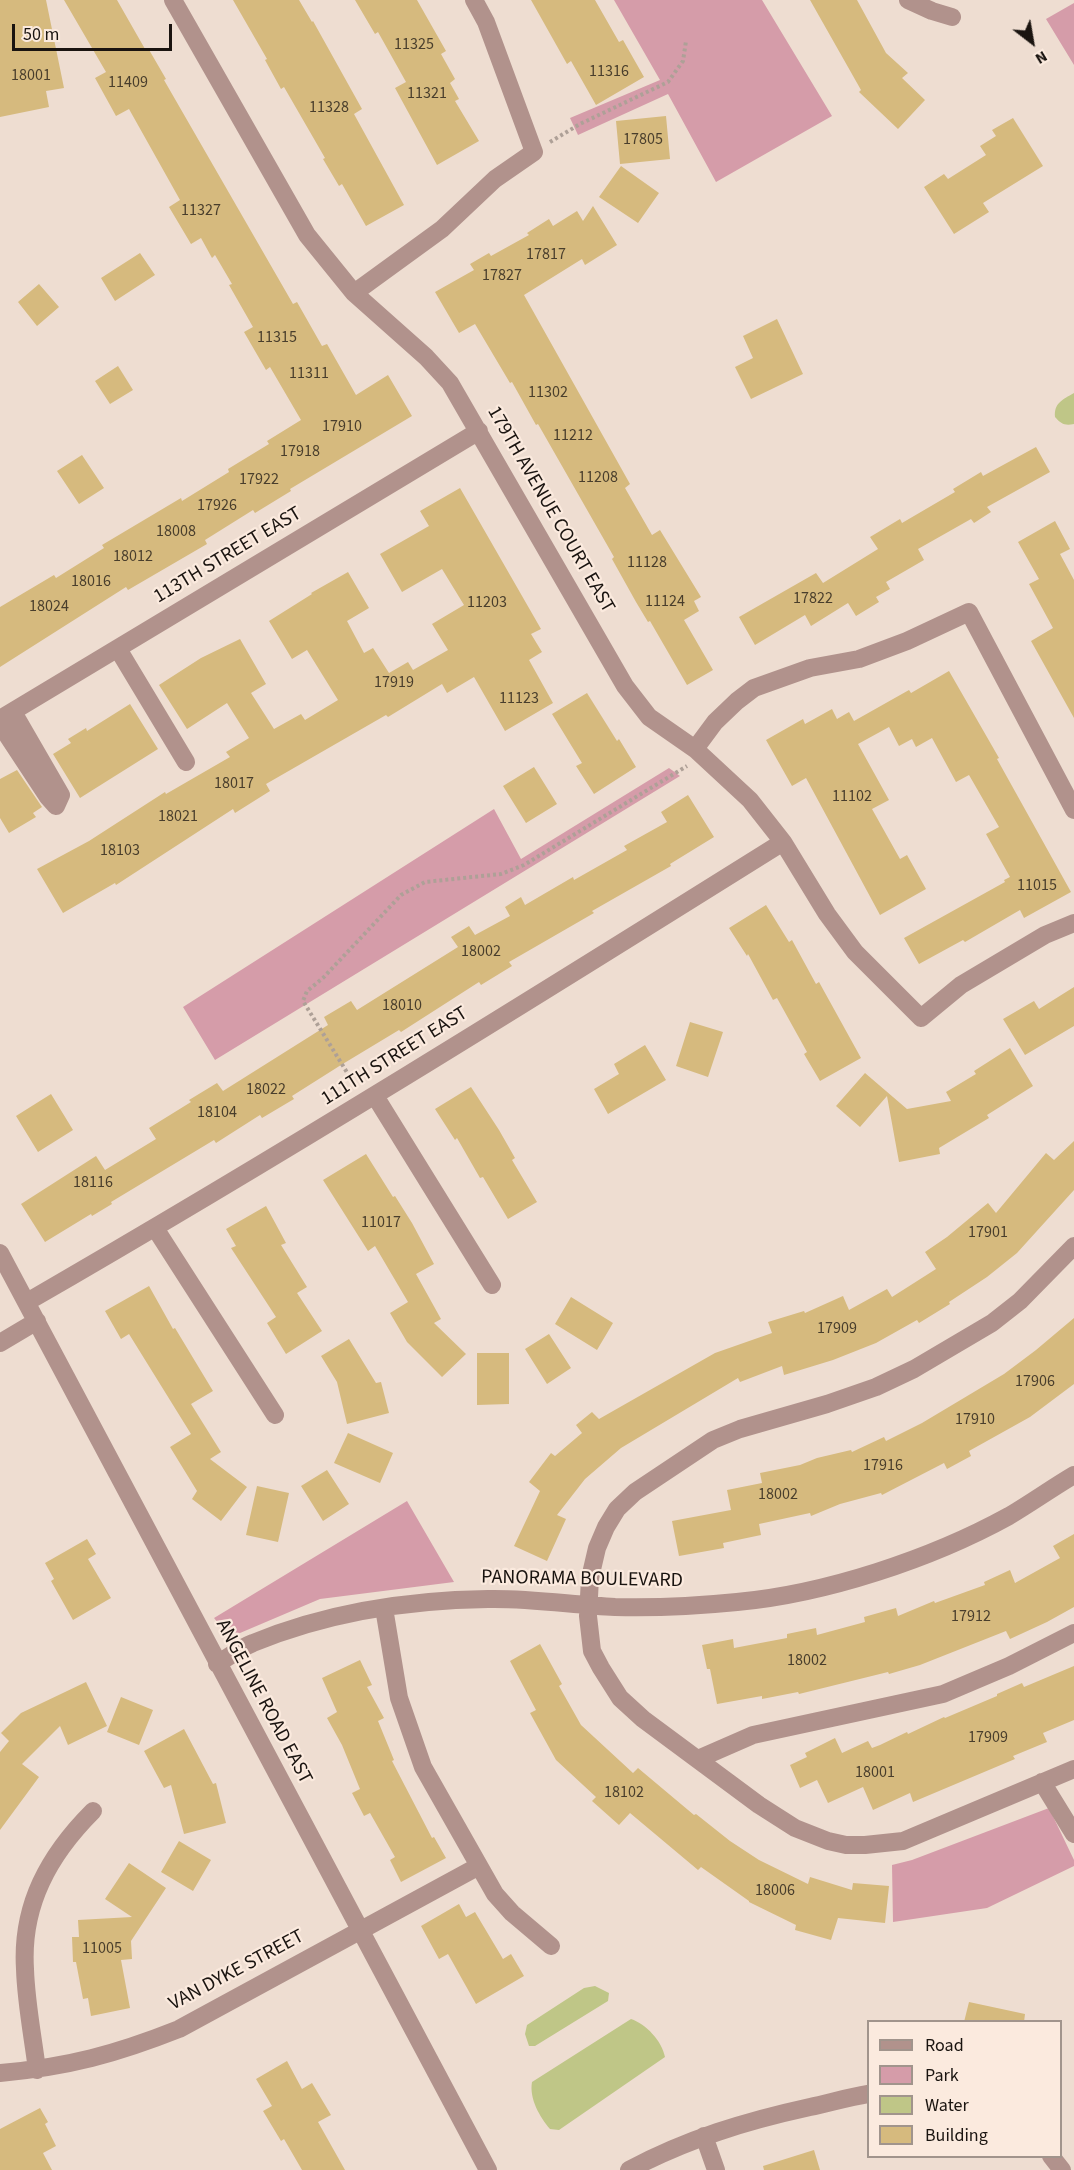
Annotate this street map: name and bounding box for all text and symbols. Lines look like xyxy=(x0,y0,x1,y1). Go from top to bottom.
scale bar xyxy=(15,12,176,50)
north arrow xyxy=(1002,12,1062,72)
text: 50 m xyxy=(23,22,59,47)
house number: 11325 xyxy=(394,35,434,55)
text: N xyxy=(1031,45,1052,70)
house number: 11316 xyxy=(589,62,629,82)
house number: 18001 xyxy=(11,66,51,86)
house number: 11409 xyxy=(108,73,148,93)
house number: 11321 xyxy=(407,84,447,104)
house number: 11328 xyxy=(309,98,349,118)
house number: 17805 xyxy=(623,130,663,150)
house number: 11327 xyxy=(181,201,221,221)
house number: 17817 xyxy=(526,245,566,265)
house number: 17827 xyxy=(482,266,522,286)
house number: 11315 xyxy=(257,328,297,348)
house number: 11311 xyxy=(289,364,329,384)
house number: 11302 xyxy=(528,383,568,403)
street label: 179TH AVENUE COURT EAST xyxy=(481,402,619,618)
house number: 17910 xyxy=(322,417,362,437)
house number: 11212 xyxy=(553,426,593,446)
house number: 17918 xyxy=(280,442,320,462)
house number: 11208 xyxy=(578,468,618,488)
house number: 17922 xyxy=(239,470,279,490)
house number: 17926 xyxy=(197,496,237,516)
street label: 113TH STREET EAST xyxy=(150,502,306,610)
house number: 18008 xyxy=(156,522,196,542)
house number: 18012 xyxy=(113,547,153,567)
house number: 11128 xyxy=(627,553,667,573)
house number: 18016 xyxy=(71,572,111,592)
house number: 17822 xyxy=(793,589,833,609)
house number: 11124 xyxy=(645,592,685,612)
house number: 11203 xyxy=(467,593,507,613)
house number: 18024 xyxy=(29,597,69,617)
house number: 17919 xyxy=(374,673,414,693)
house number: 11123 xyxy=(499,689,539,709)
house number: 18017 xyxy=(214,774,254,794)
house number: 11102 xyxy=(832,787,872,807)
house number: 18021 xyxy=(158,807,198,827)
house number: 18103 xyxy=(100,841,140,861)
house number: 11015 xyxy=(1017,876,1057,896)
house number: 18002 xyxy=(461,942,501,962)
house number: 18010 xyxy=(382,996,422,1016)
street label: 111TH STREET EAST xyxy=(317,1002,473,1112)
house number: 18022 xyxy=(246,1080,286,1100)
house number: 18104 xyxy=(197,1103,237,1123)
house number: 18116 xyxy=(73,1173,113,1193)
house number: 11017 xyxy=(361,1213,401,1233)
house number: 17901 xyxy=(968,1223,1008,1243)
house number: 17909 xyxy=(817,1319,857,1339)
house number: 17906 xyxy=(1015,1372,1055,1392)
house number: 17910 xyxy=(955,1410,995,1430)
house number: 17916 xyxy=(863,1456,903,1476)
house number: 18002 xyxy=(758,1485,798,1505)
street label: PANORAMA BOULEVARD xyxy=(481,1566,683,1594)
house number: 17912 xyxy=(951,1607,991,1627)
street label: ANGELINE ROAD EAST xyxy=(209,1616,317,1788)
house number: 18002 xyxy=(787,1651,827,1671)
house number: 17909 xyxy=(968,1728,1008,1748)
house number: 18001 xyxy=(855,1763,895,1783)
house number: 18102 xyxy=(604,1783,644,1803)
house number: 18006 xyxy=(755,1881,795,1901)
street label: VAN DYKE STREET xyxy=(165,1925,309,2017)
house number: 11005 xyxy=(82,1939,122,1959)
legend xyxy=(867,2020,1062,2158)
text: Road xyxy=(925,2033,964,2058)
text: Park xyxy=(925,2063,959,2088)
text: Water xyxy=(925,2093,969,2118)
text: Building xyxy=(925,2123,988,2148)

